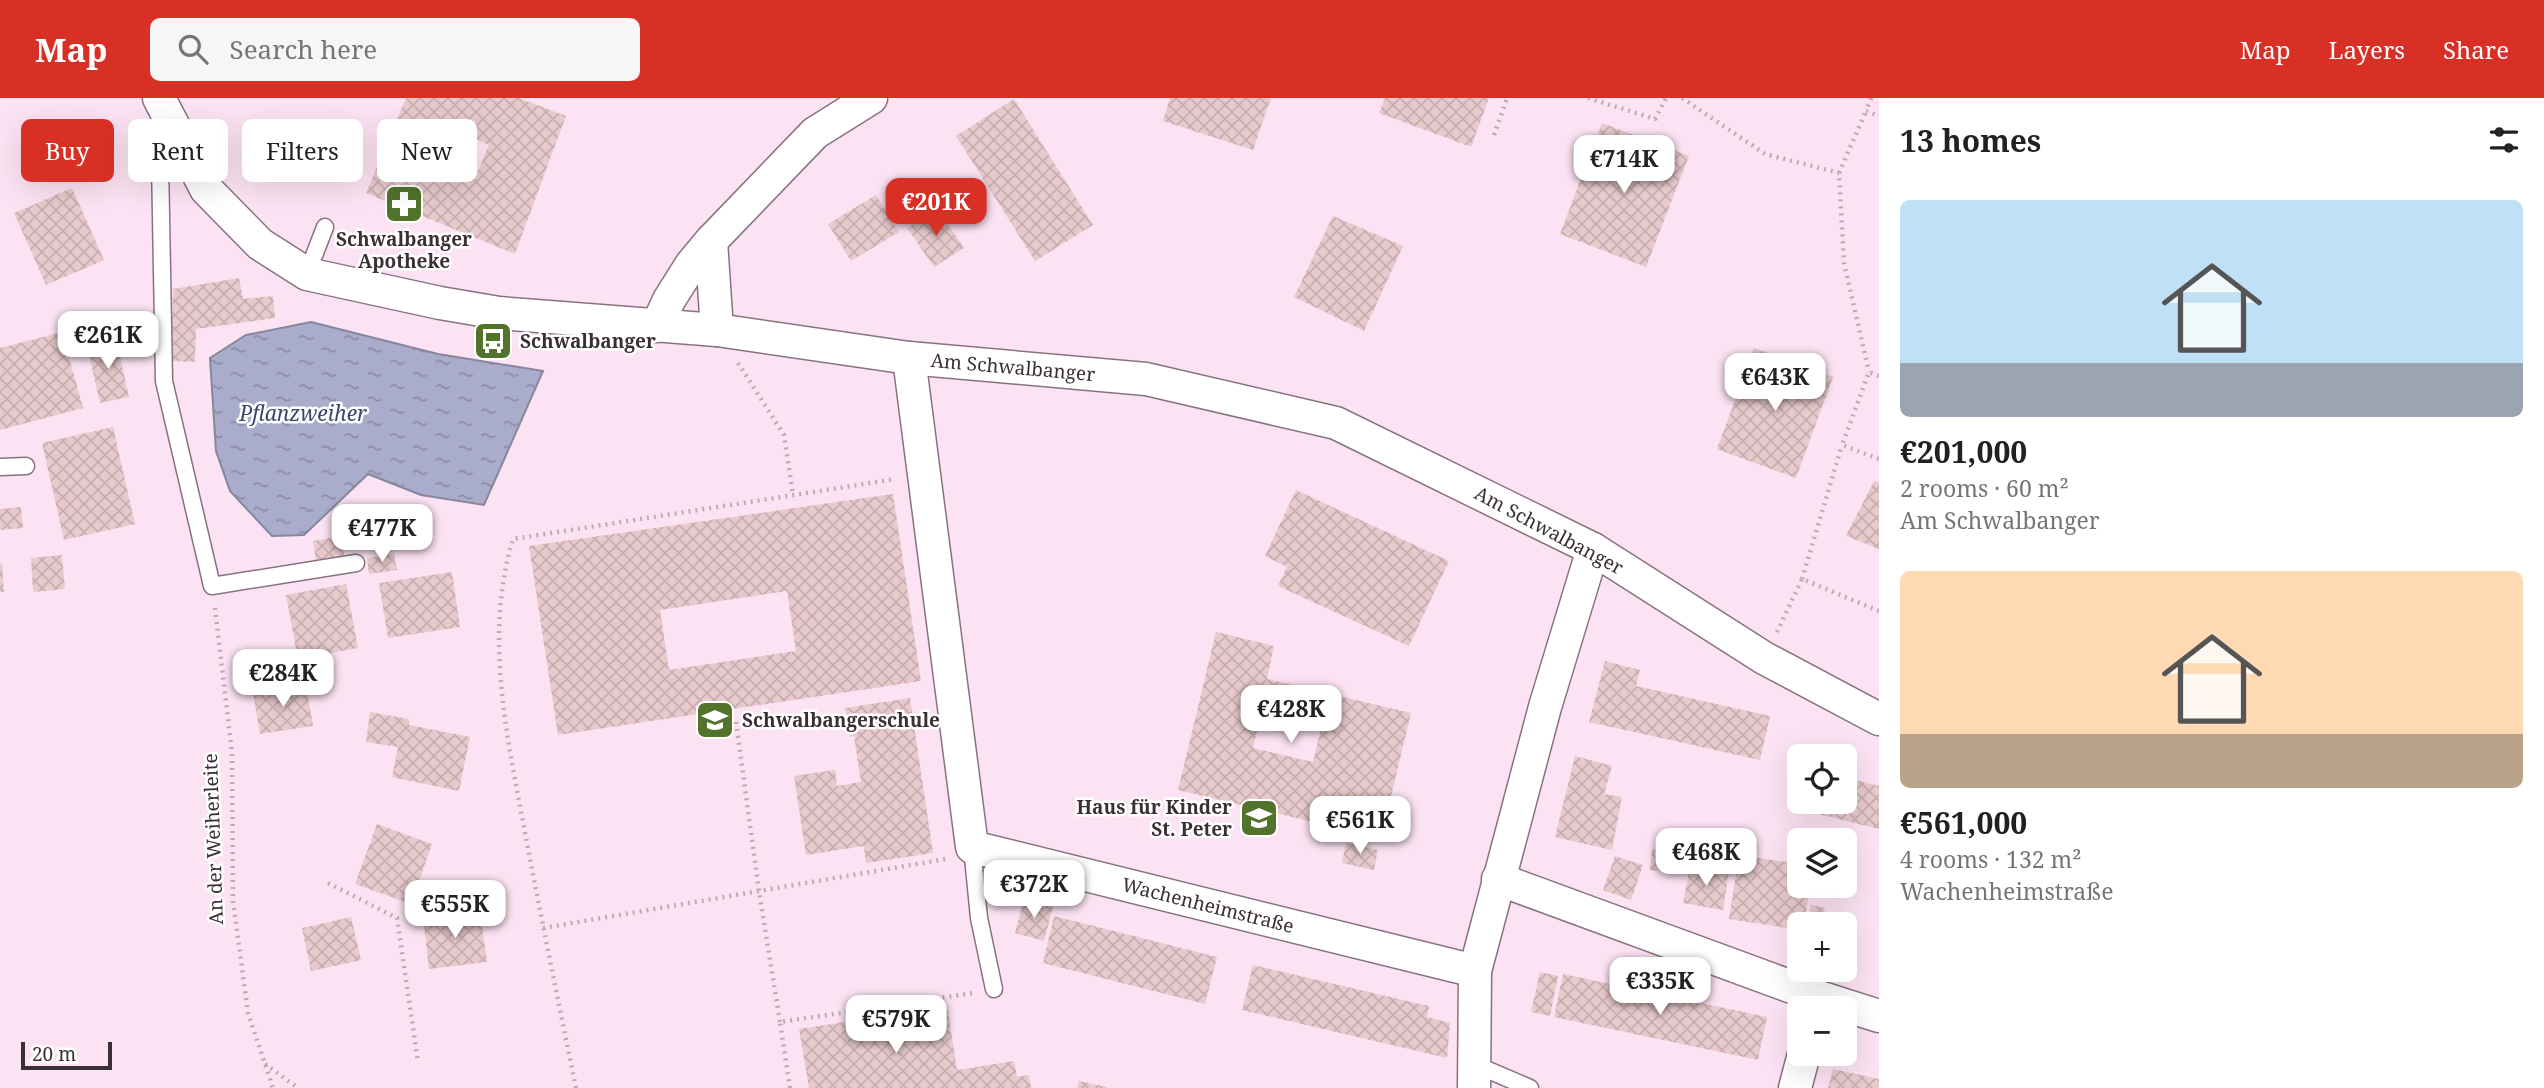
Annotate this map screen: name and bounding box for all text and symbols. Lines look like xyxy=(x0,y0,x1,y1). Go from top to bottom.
search box xyxy=(150,18,640,81)
text: Map xyxy=(35,27,108,72)
icon: search xyxy=(174,30,212,68)
text: Search here xyxy=(230,31,377,67)
text: Map xyxy=(2240,33,2291,66)
text: Layers xyxy=(2329,33,2405,66)
text: Share xyxy=(2443,33,2509,66)
chip: Buy xyxy=(21,119,114,182)
chip: Rent xyxy=(128,119,228,182)
chip: Filters xyxy=(242,119,363,182)
chip: New xyxy=(377,119,477,182)
text: 13 homes xyxy=(1900,120,2041,161)
icon: filters xyxy=(2485,121,2523,159)
pin: €714K xyxy=(1575,136,1673,195)
text: €714K xyxy=(1590,142,1658,174)
pin: €201K xyxy=(887,178,985,238)
pharmacy icon: Schwalbanger Apotheke xyxy=(383,183,425,225)
text: €201K xyxy=(902,185,970,217)
place label: Schwalbanger Apotheke xyxy=(336,226,472,274)
icon: home xyxy=(2149,245,2275,371)
pin: €261K xyxy=(59,312,157,371)
text: €261K xyxy=(74,318,142,350)
bus stop icon: Schwalbanger xyxy=(472,320,514,362)
place label: Schwalbanger xyxy=(520,328,656,354)
street label: Am Schwalbanger xyxy=(930,347,1096,387)
pin: €643K xyxy=(1726,354,1824,413)
text: €643K xyxy=(1741,360,1809,392)
water label: Pflanzweiher xyxy=(238,399,367,427)
text: €201,000 xyxy=(1900,431,2027,472)
text: 2 rooms · 60 m² xyxy=(1900,472,2069,504)
street label: Am Schwalbanger xyxy=(1470,480,1628,580)
pin: €477K xyxy=(333,504,431,564)
text: Am Schwalbanger xyxy=(1900,504,2100,536)
text: €477K xyxy=(348,511,416,543)
icon: home xyxy=(2149,616,2275,742)
pin: €284K xyxy=(234,650,332,709)
text: €284K xyxy=(249,656,317,688)
pin: €428K xyxy=(1242,686,1340,745)
text: €428K xyxy=(1257,692,1325,724)
school or university icon: Schwalbangerschule xyxy=(694,699,736,741)
place label: Schwalbangerschule xyxy=(742,707,940,733)
map controls xyxy=(1787,744,1857,1066)
button: locate xyxy=(1787,744,1857,814)
street label: An der Weiherleite xyxy=(197,753,229,925)
place label: Haus für Kinder St. Peter xyxy=(1077,794,1232,842)
pin: €561K xyxy=(1311,796,1409,856)
school or university icon: Haus für Kinder St. Peter xyxy=(1238,797,1280,839)
text: €561,000 xyxy=(1900,802,2027,843)
text: €561K xyxy=(1326,803,1394,835)
pin: €468K xyxy=(1657,828,1755,888)
button: layers xyxy=(1787,828,1857,898)
text: €468K xyxy=(1672,835,1740,867)
text: 4 rooms · 132 m² xyxy=(1900,843,2082,875)
pin: €372K xyxy=(985,860,1083,920)
text: €372K xyxy=(1000,867,1068,899)
street label: Wachenheimstraße xyxy=(1119,871,1297,939)
text: Wachenheimstraße xyxy=(1900,875,2113,907)
pin: €555K xyxy=(406,880,504,940)
text: €555K xyxy=(421,887,489,919)
button: + xyxy=(1787,912,1857,982)
pin: €335K xyxy=(1611,958,1709,1017)
text: €335K xyxy=(1626,964,1694,996)
pin: €579K xyxy=(847,996,945,1055)
button: − xyxy=(1787,996,1857,1066)
text: €579K xyxy=(862,1002,930,1034)
scale bar xyxy=(21,1039,112,1071)
text: 20 m xyxy=(32,1041,76,1067)

